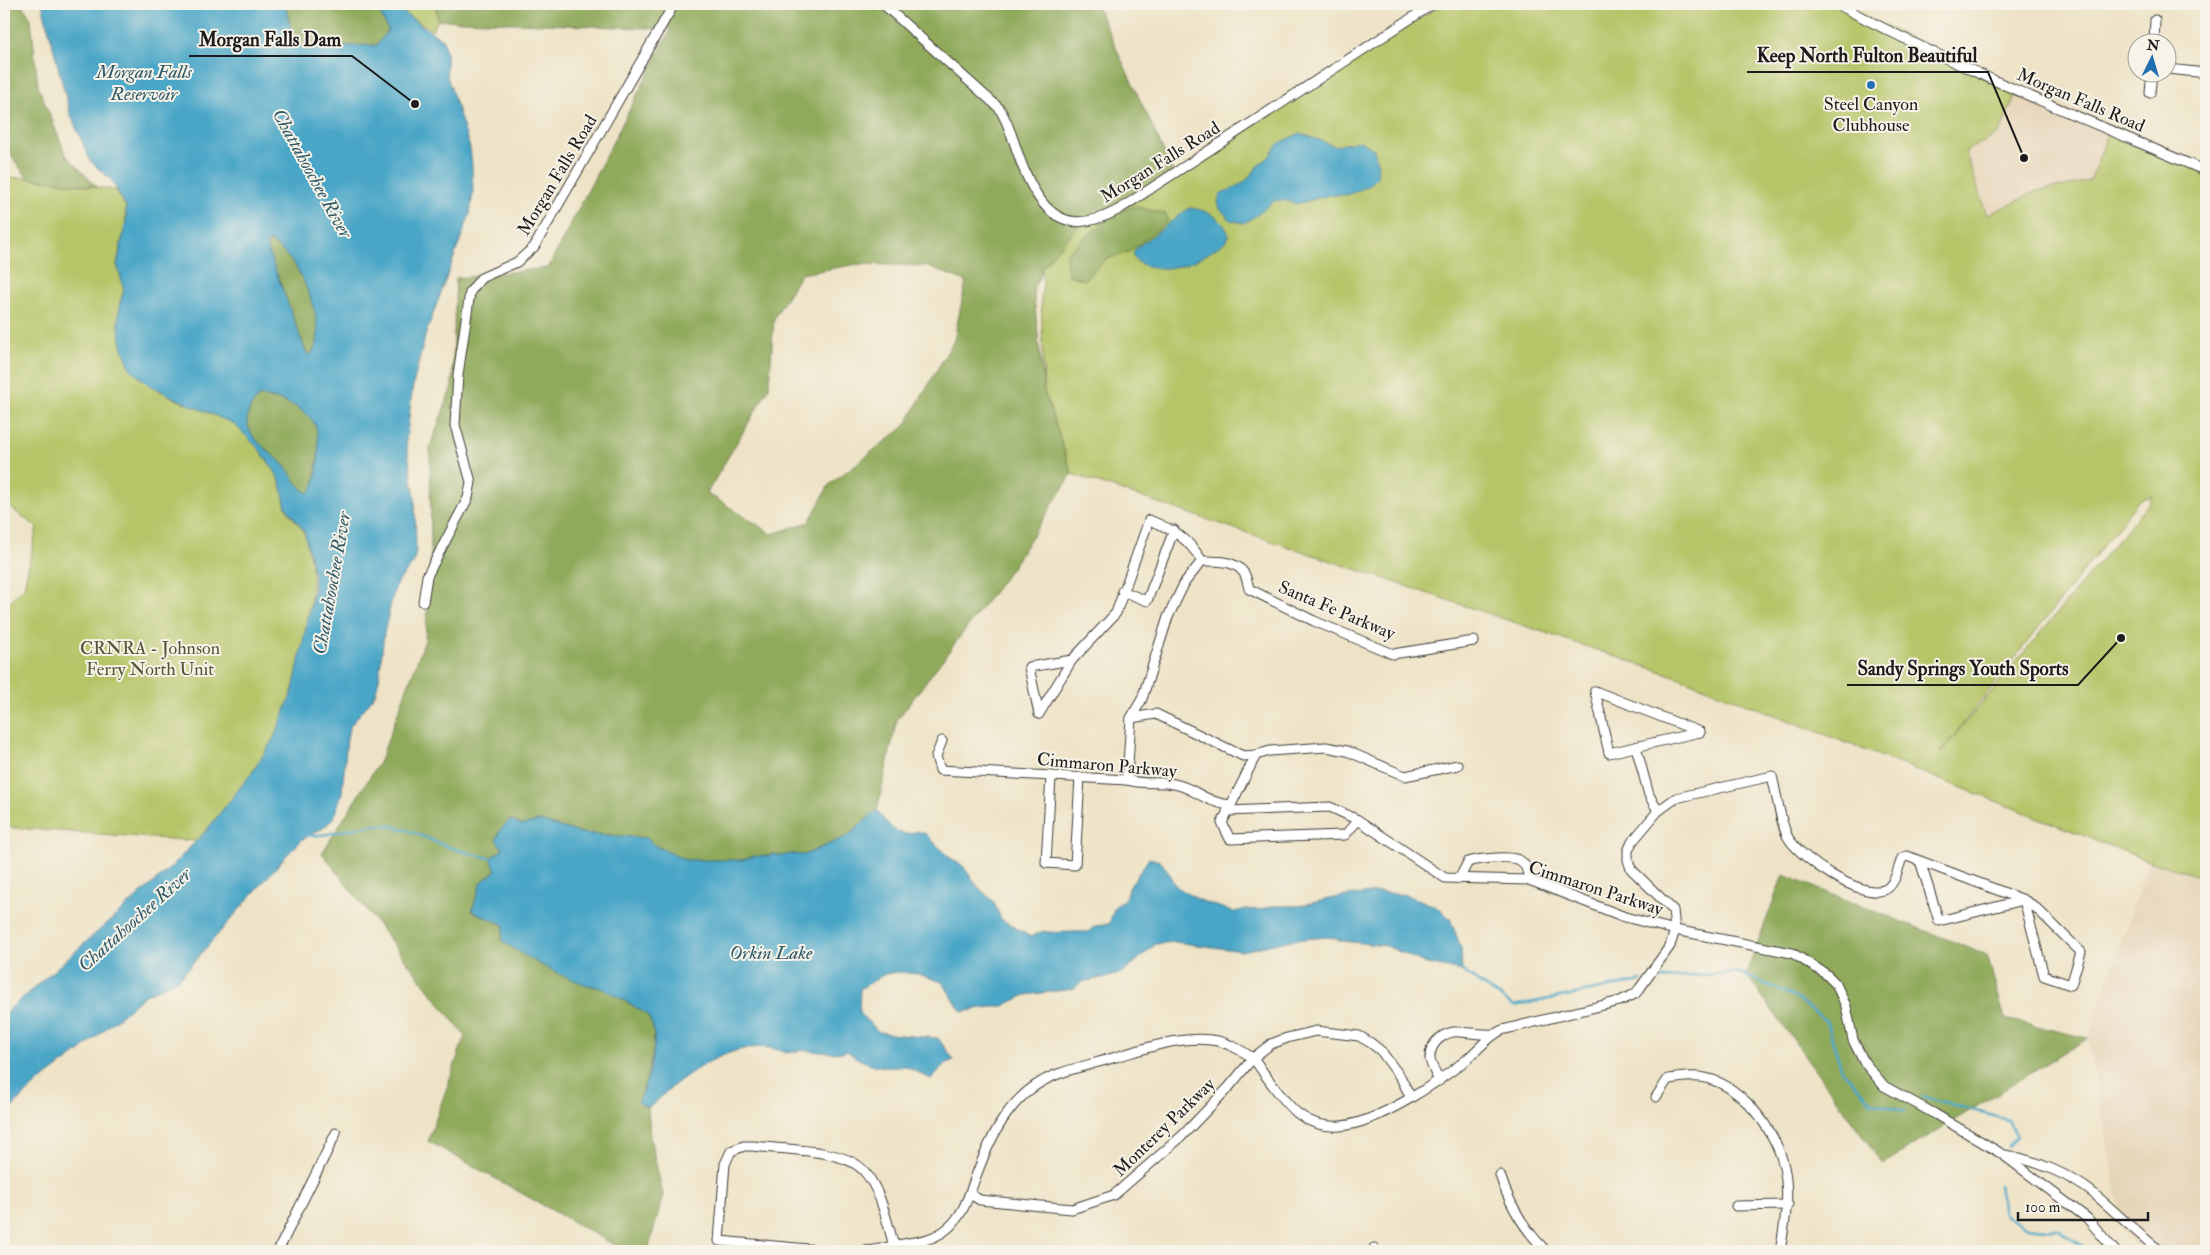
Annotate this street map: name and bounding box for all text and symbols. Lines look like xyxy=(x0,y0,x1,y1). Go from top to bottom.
callout: Morgan Falls Dam xyxy=(189,22,352,56)
text: Morgan Falls Dam xyxy=(198,28,342,53)
north arrow xyxy=(2128,32,2178,82)
text: N xyxy=(2145,36,2161,55)
callout: Keep North Fulton Beautiful xyxy=(1747,38,1988,72)
text: Keep North Fulton Beautiful xyxy=(1757,44,1977,69)
water label: Morgan Falls Reservoir xyxy=(95,60,193,106)
street label: Morgan Falls Road xyxy=(2013,63,2148,138)
marker: Steel Canyon Clubhouse xyxy=(1865,79,1877,91)
place label: Steel Canyon Clubhouse xyxy=(1824,93,1918,137)
water label: Chattahoochee River xyxy=(267,105,358,243)
street label: Morgan Falls Road xyxy=(512,111,603,240)
street label: Morgan Falls Road xyxy=(1096,116,1224,208)
water label: Chattahoochee River xyxy=(308,509,356,656)
street label: Santa Fe Parkway xyxy=(1275,576,1400,646)
park label: CRNRA - Johnson Ferry North Unit xyxy=(80,637,220,681)
callout: Sandy Springs Youth Sports xyxy=(1847,651,2078,685)
text: Sandy Springs Youth Sports xyxy=(1857,657,2069,682)
street label: Cimmaron Parkway xyxy=(1036,748,1179,783)
street label: Cimmaron Parkway xyxy=(1526,856,1667,921)
water label: Chattahoochee River xyxy=(73,862,197,977)
water label: Orkin Lake xyxy=(730,941,813,965)
street label: Monterey Parkway xyxy=(1109,1072,1221,1182)
scale bar xyxy=(2018,1190,2148,1222)
text: 100 m xyxy=(2025,1198,2061,1217)

